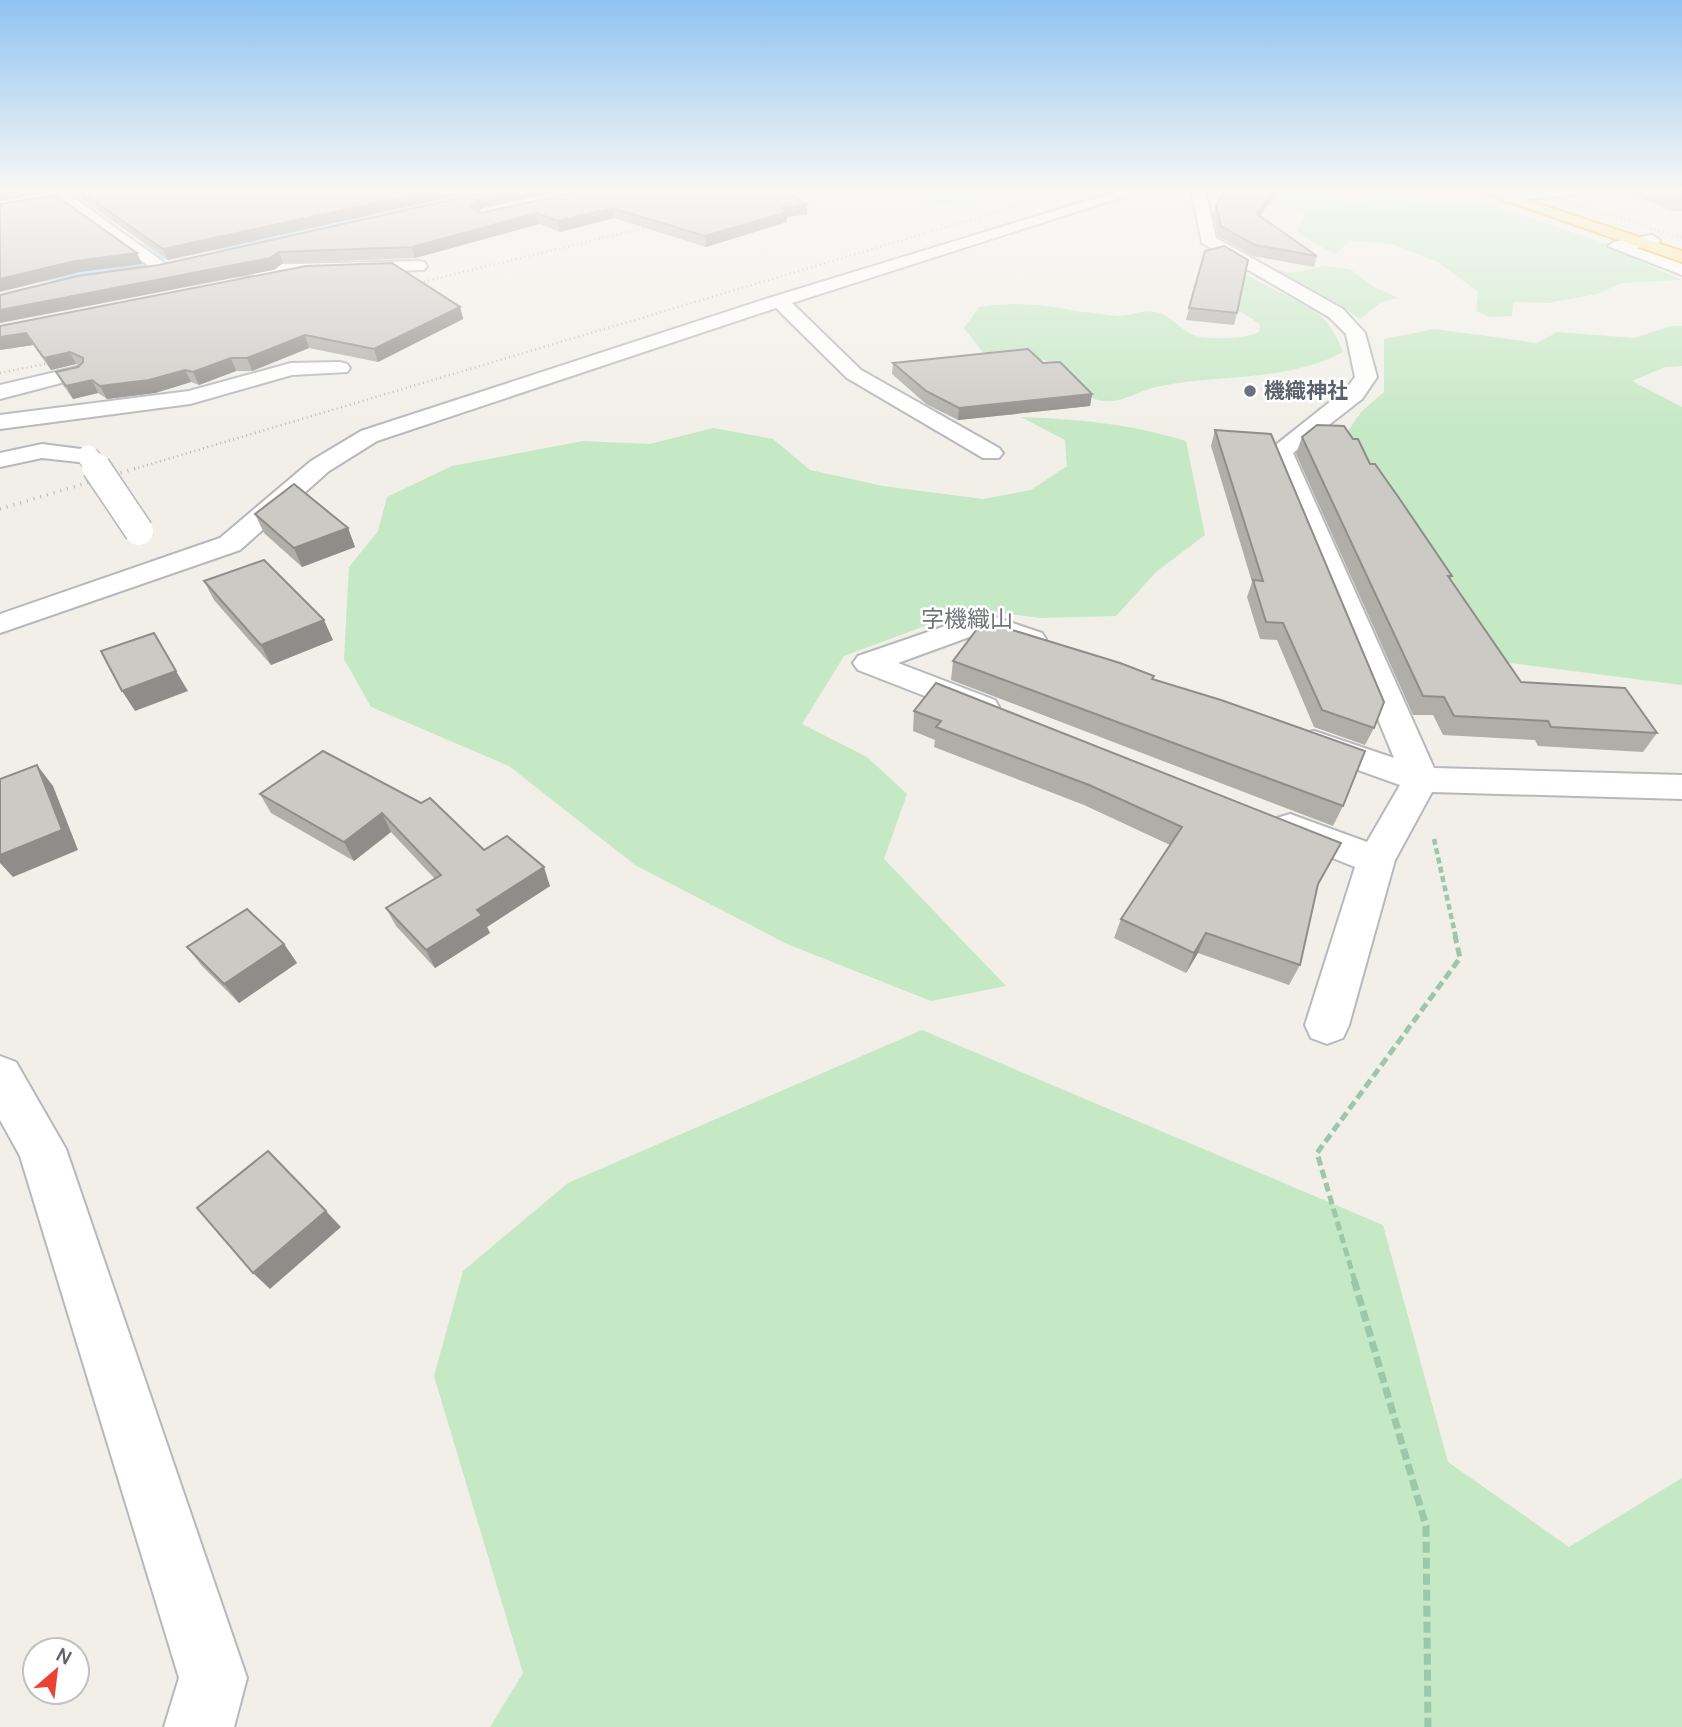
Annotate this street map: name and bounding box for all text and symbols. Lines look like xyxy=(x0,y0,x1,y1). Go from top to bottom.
place label: 機織神社 xyxy=(1264,376,1348,404)
marker: 機織神社 xyxy=(1242,383,1258,399)
district label: 字機織山 xyxy=(921,602,1013,634)
north arrow xyxy=(21,1636,91,1706)
text: N xyxy=(52,1641,76,1671)

